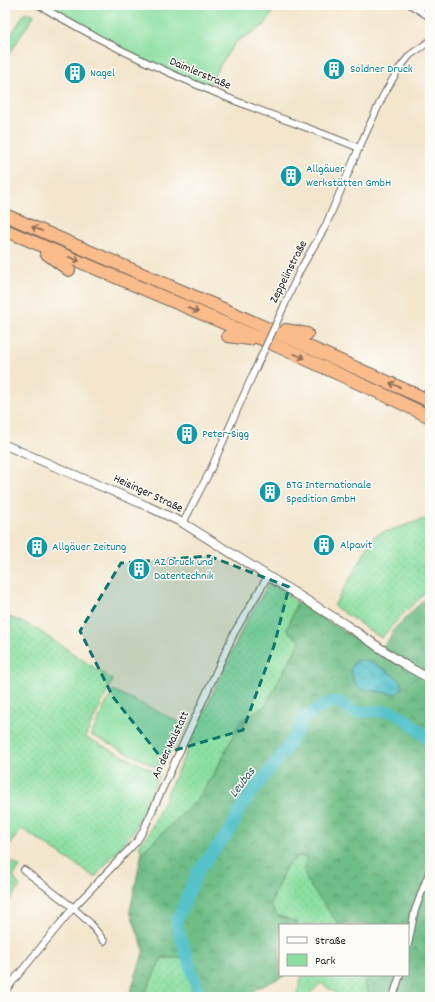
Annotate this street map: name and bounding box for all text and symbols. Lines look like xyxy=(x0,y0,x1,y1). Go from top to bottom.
street label: Daimlerstraße xyxy=(167,53,233,95)
building icon: Soldner Druck xyxy=(321,56,347,82)
building icon: Nagel xyxy=(62,60,88,86)
place label: Soldner Druck xyxy=(350,61,413,78)
place label: Nagel xyxy=(90,65,115,82)
place label: Allgäuer Werkstätten GmbH xyxy=(306,161,391,192)
building icon: Allgäuer Werkstätten GmbH xyxy=(278,163,304,189)
one-way arrow xyxy=(32,225,44,232)
street label: Zeppelinstraße xyxy=(266,238,312,306)
one-way arrow xyxy=(67,256,79,263)
one-way arrow xyxy=(187,307,199,315)
one-way arrow xyxy=(293,353,305,360)
one-way arrow xyxy=(389,381,401,388)
building icon: Peter-Sigg xyxy=(174,421,200,447)
place label: Peter-Sigg xyxy=(202,426,249,443)
street label: Heisinger Straße xyxy=(110,470,186,518)
place label: BTG Internationale Spedition GmbH xyxy=(286,477,371,508)
building icon: BTG Internationale Spedition GmbH xyxy=(257,479,283,505)
building icon: Alpavit xyxy=(311,532,337,558)
building icon: Allgäuer Zeitung xyxy=(24,534,50,560)
place label: Alpavit xyxy=(340,537,373,554)
place label: Allgäuer Zeitung xyxy=(52,539,126,556)
place label: AZ Druck und Datentechnik xyxy=(154,554,214,585)
building icon: AZ Druck und Datentechnik xyxy=(126,556,152,582)
street label: An der Malstatt xyxy=(148,708,194,781)
water label: Leubas xyxy=(225,763,261,802)
legend xyxy=(279,924,409,976)
text: Straße xyxy=(315,933,346,950)
text: Park xyxy=(315,953,336,970)

